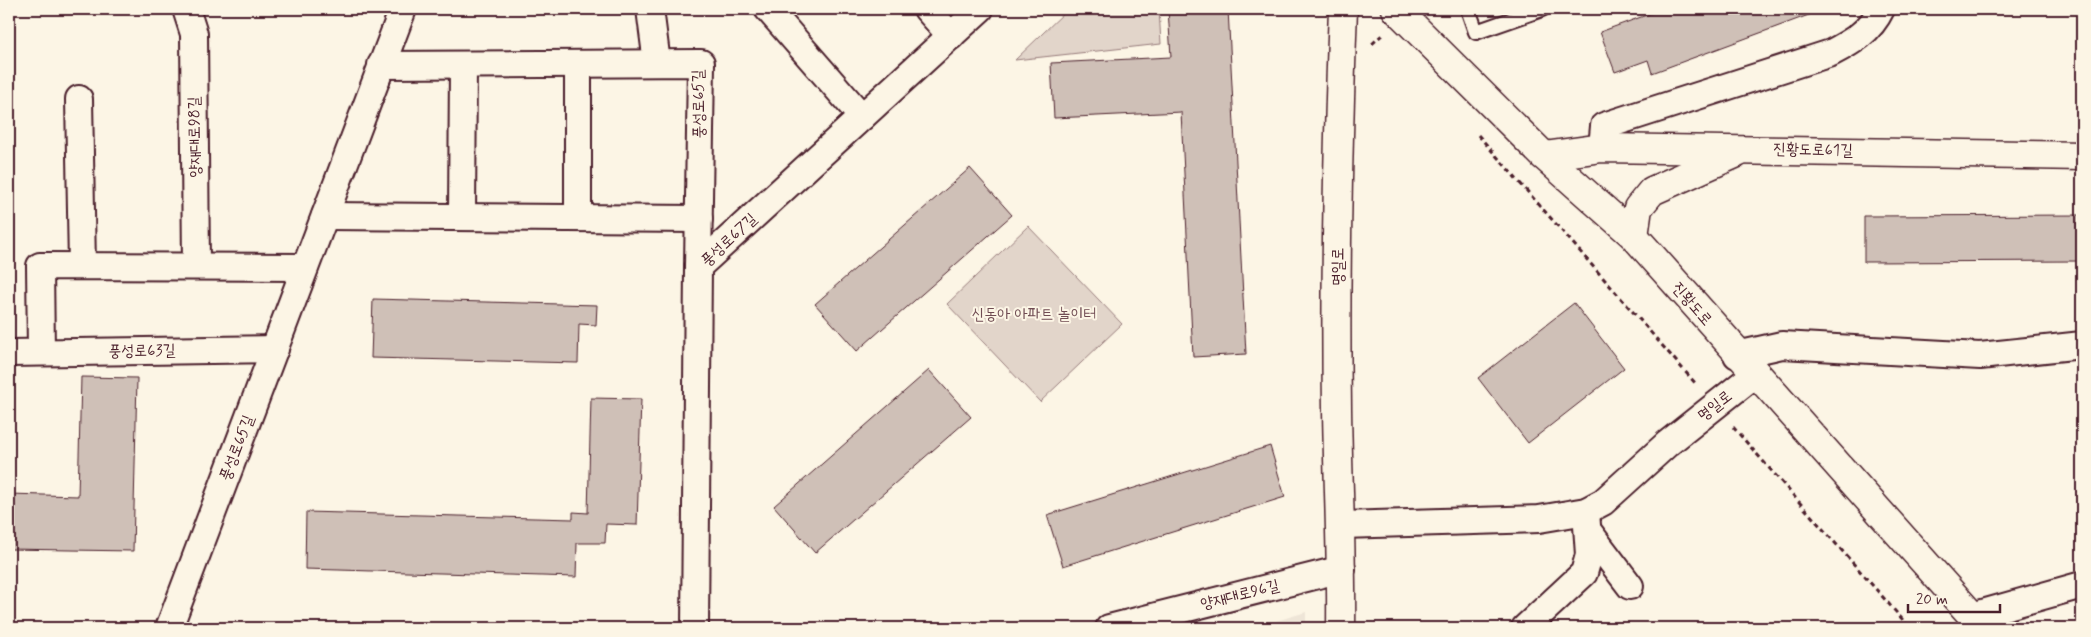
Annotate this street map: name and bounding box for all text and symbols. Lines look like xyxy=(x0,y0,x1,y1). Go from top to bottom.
street label: 풍성로65길 xyxy=(688,69,710,139)
street label: 양재대로98길 xyxy=(184,96,206,178)
street label: 진황도로61길 xyxy=(1773,139,1853,161)
street label: 풍성로67길 xyxy=(696,209,762,271)
street label: 명일로 xyxy=(1328,248,1349,286)
street label: 진황도로 xyxy=(1667,278,1717,330)
park label: 신동아 아파트 놀이터 xyxy=(972,304,1096,325)
street label: 풍성로63길 xyxy=(108,340,176,362)
street label: 명일로 xyxy=(1693,386,1737,426)
street label: 풍성로65길 xyxy=(215,412,259,484)
street label: 양재대로96길 xyxy=(1198,575,1282,615)
scale bar xyxy=(1908,582,2001,614)
text: 20 m xyxy=(1916,590,1948,610)

